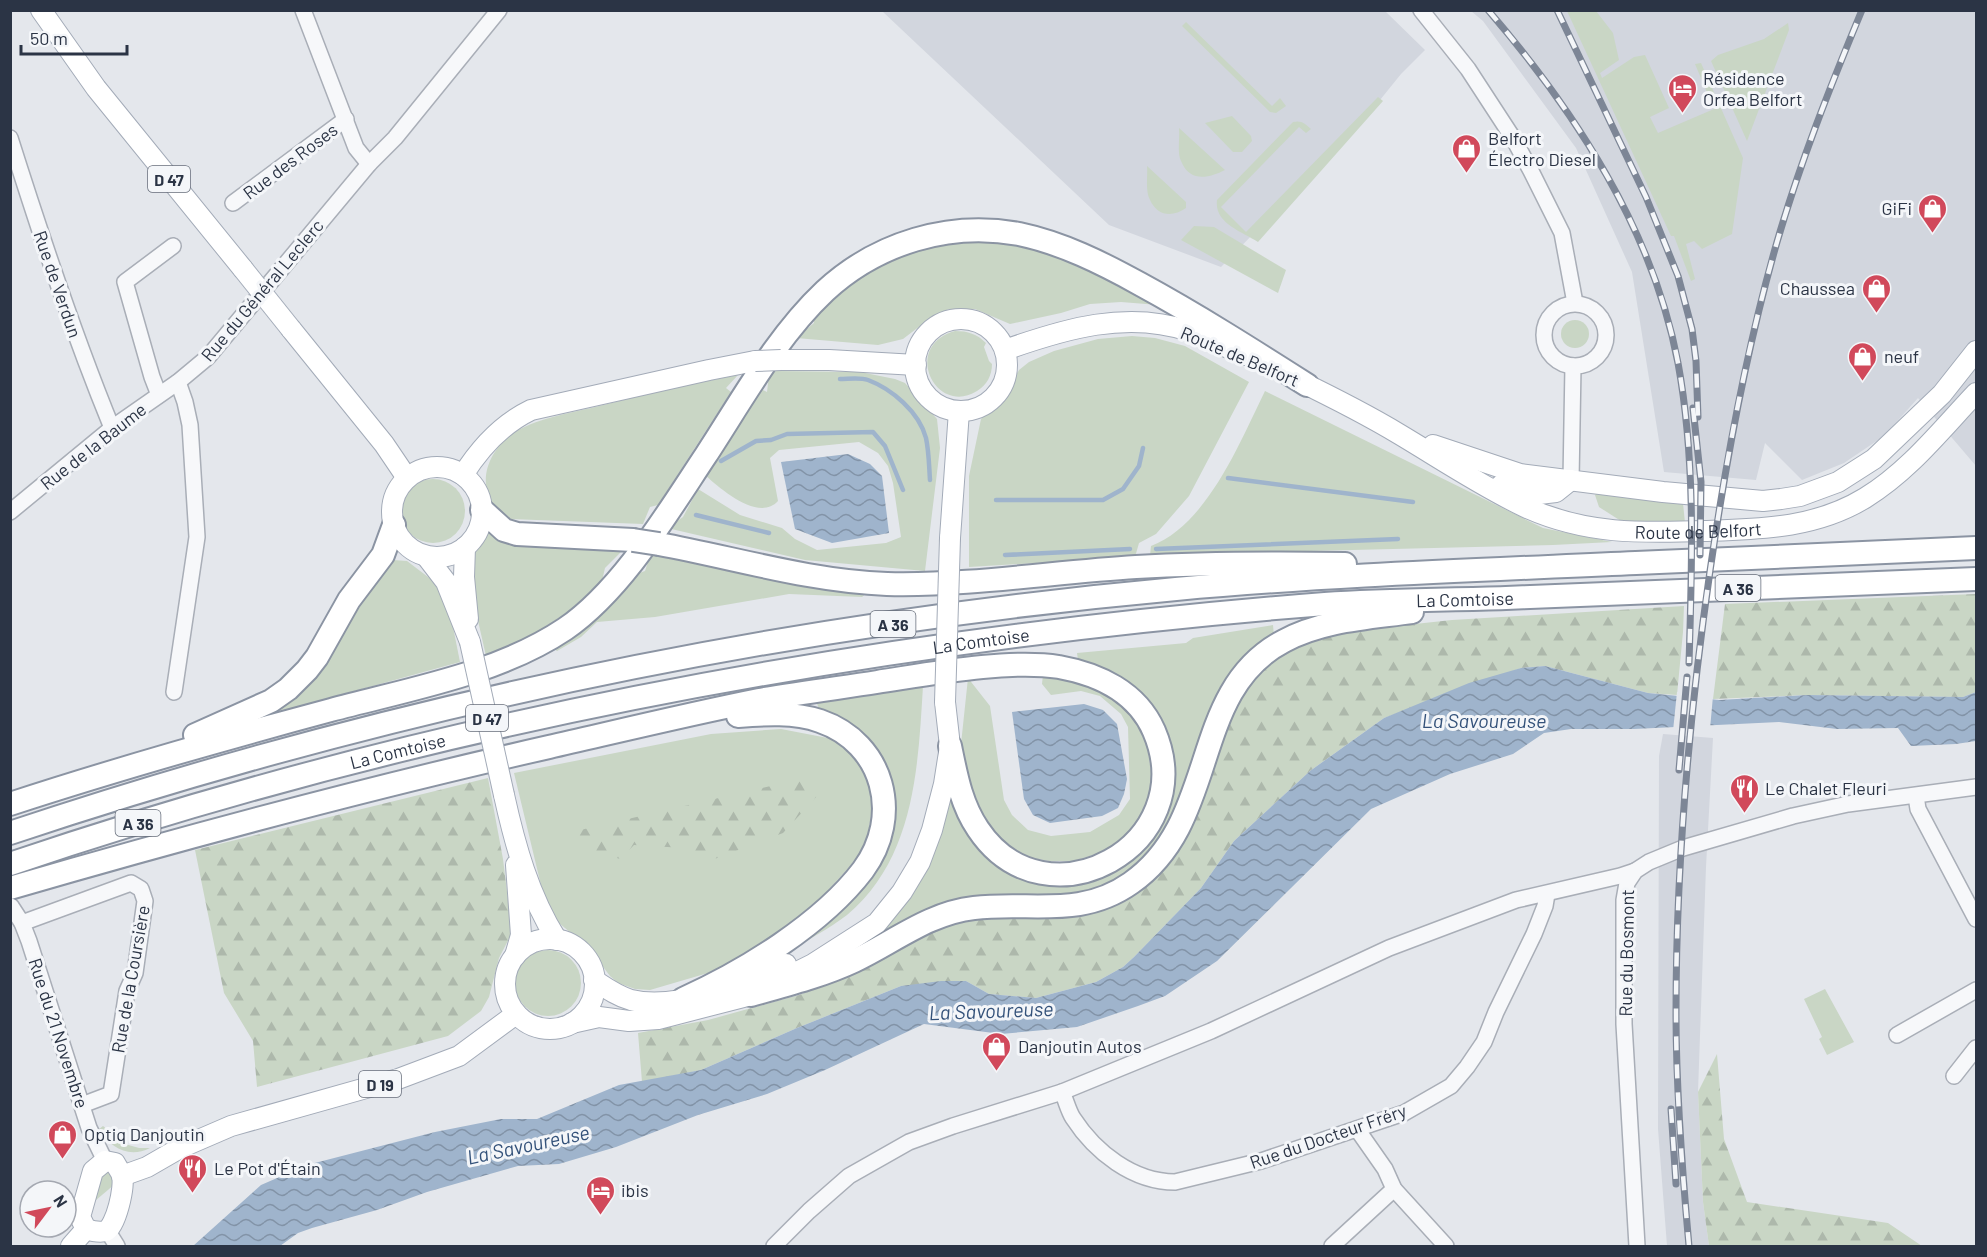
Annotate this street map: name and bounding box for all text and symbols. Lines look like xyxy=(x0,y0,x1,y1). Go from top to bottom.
scale bar xyxy=(21,18,128,56)
text: 50 m xyxy=(30,27,68,49)
place label: Résidence Orfea Belfort xyxy=(1703,67,1803,110)
hotel icon: Résidence Orfea Belfort xyxy=(1666,72,1698,114)
street label: Rue des Roses xyxy=(238,118,342,204)
place label: Belfort Électro Diesel xyxy=(1488,127,1596,170)
shop icon: Belfort Électro Diesel xyxy=(1451,132,1483,174)
road number: D 47 xyxy=(148,166,190,192)
shop icon: GiFi xyxy=(1917,192,1949,234)
place label: GiFi xyxy=(1882,197,1912,219)
street label: Rue du Général Leclerc xyxy=(196,214,328,366)
street label: Rue de Verdun xyxy=(29,228,87,340)
shop icon: Chaussea xyxy=(1860,272,1892,314)
place label: Chaussea xyxy=(1780,277,1855,299)
street label: Route de Belfort xyxy=(1177,321,1303,391)
shop icon: neuf xyxy=(1847,340,1879,382)
place label: neuf xyxy=(1884,345,1919,367)
street label: Rue de la Baume xyxy=(36,398,150,494)
street label: Route de Belfort xyxy=(1634,517,1762,543)
road number: A 36 xyxy=(1716,575,1760,601)
street label: La Comtoise xyxy=(1416,587,1514,611)
road number: A 36 xyxy=(870,611,916,637)
street label: La Comtoise xyxy=(931,623,1031,658)
road number: D 47 xyxy=(466,705,508,731)
water label: La Savoureuse xyxy=(1422,708,1546,732)
street label: La Comtoise xyxy=(348,729,448,773)
restaurant icon: Le Chalet Fleuri xyxy=(1728,772,1760,814)
place label: Le Chalet Fleuri xyxy=(1765,777,1887,799)
road number: A 36 xyxy=(116,810,160,836)
street label: Rue du Bosmont xyxy=(1614,889,1638,1017)
street label: Rue de la Coursière xyxy=(106,903,154,1055)
street label: Rue du 21 Novembre xyxy=(24,955,94,1111)
water label: La Savoureuse xyxy=(928,996,1054,1024)
shop icon: Danjoutin Autos xyxy=(981,1030,1013,1072)
place label: Danjoutin Autos xyxy=(1018,1035,1142,1057)
road number: D 19 xyxy=(359,1071,401,1097)
street label: Rue du Docteur Fréry xyxy=(1247,1099,1409,1173)
shop icon: Optiq Danjoutin xyxy=(47,1118,79,1160)
water label: La Savoureuse xyxy=(465,1119,591,1169)
place label: Optiq Danjoutin xyxy=(84,1123,204,1145)
restaurant icon: Le Pot d'Étain xyxy=(177,1152,209,1194)
place label: Le Pot d'Étain xyxy=(214,1157,321,1179)
hotel icon: ibis xyxy=(584,1174,616,1216)
north arrow xyxy=(18,1179,78,1239)
place label: ibis xyxy=(621,1179,649,1201)
text: N xyxy=(50,1191,72,1210)

